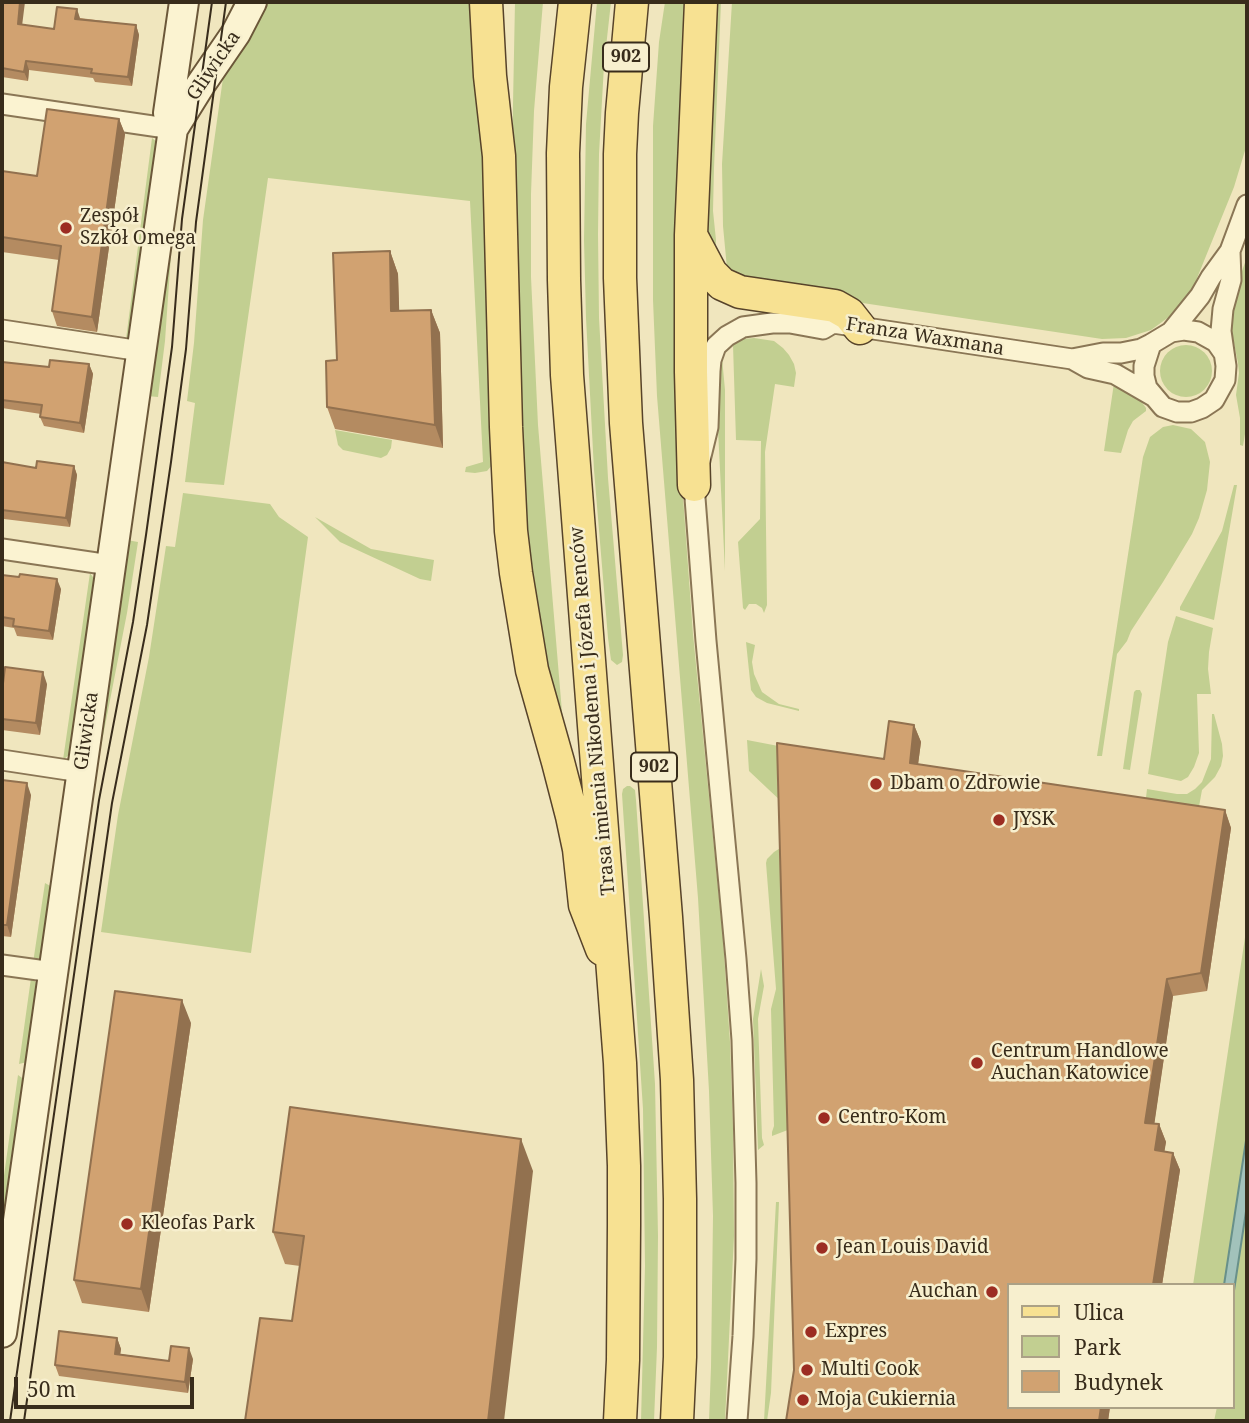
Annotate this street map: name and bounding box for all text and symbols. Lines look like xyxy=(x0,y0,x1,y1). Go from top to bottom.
street label: Gliwicka xyxy=(182,27,246,105)
road number: 902 xyxy=(603,42,649,72)
place label: Zespół Szkół Omega xyxy=(80,206,196,250)
marker: Zespół Szkół Omega xyxy=(58,220,74,236)
street label: Franza Waxmana xyxy=(844,313,1006,361)
street label: Trasa imienia Nikodema i Józefa Renców xyxy=(566,526,620,896)
street label: Gliwicka xyxy=(70,690,104,772)
road number: 902 xyxy=(631,752,677,782)
place label: Dbam o Zdrowie xyxy=(890,773,1040,795)
marker: Dbam o Zdrowie xyxy=(868,776,884,792)
place label: JYSK xyxy=(1013,809,1055,831)
marker: JYSK xyxy=(991,812,1007,828)
place label: Centrum Handlowe Auchan Katowice xyxy=(991,1041,1169,1085)
marker: Centrum Handlowe Auchan Katowice xyxy=(969,1055,985,1071)
place label: Centro-Kom xyxy=(838,1107,946,1129)
marker: Centro-Kom xyxy=(816,1110,832,1126)
place label: Kleofas Park xyxy=(141,1213,255,1235)
marker: Kleofas Park xyxy=(119,1216,135,1232)
place label: Jean Louis David xyxy=(836,1237,989,1259)
marker: Jean Louis David xyxy=(814,1240,830,1256)
place label: Auchan xyxy=(909,1281,978,1303)
legend xyxy=(1007,1283,1235,1409)
marker: Auchan xyxy=(984,1284,1000,1300)
text: Ulica xyxy=(1074,1298,1124,1326)
place label: Expres xyxy=(825,1321,887,1343)
marker: Expres xyxy=(803,1324,819,1340)
text: Park xyxy=(1074,1333,1121,1361)
place label: Multi Cook xyxy=(821,1359,919,1381)
marker: Multi Cook xyxy=(799,1362,815,1378)
scale bar xyxy=(18,1364,198,1408)
text: Budynek xyxy=(1074,1368,1163,1396)
text: 50 m xyxy=(27,1375,76,1403)
place label: Moja Cukiernia xyxy=(817,1389,956,1411)
marker: Moja Cukiernia xyxy=(795,1392,811,1408)

